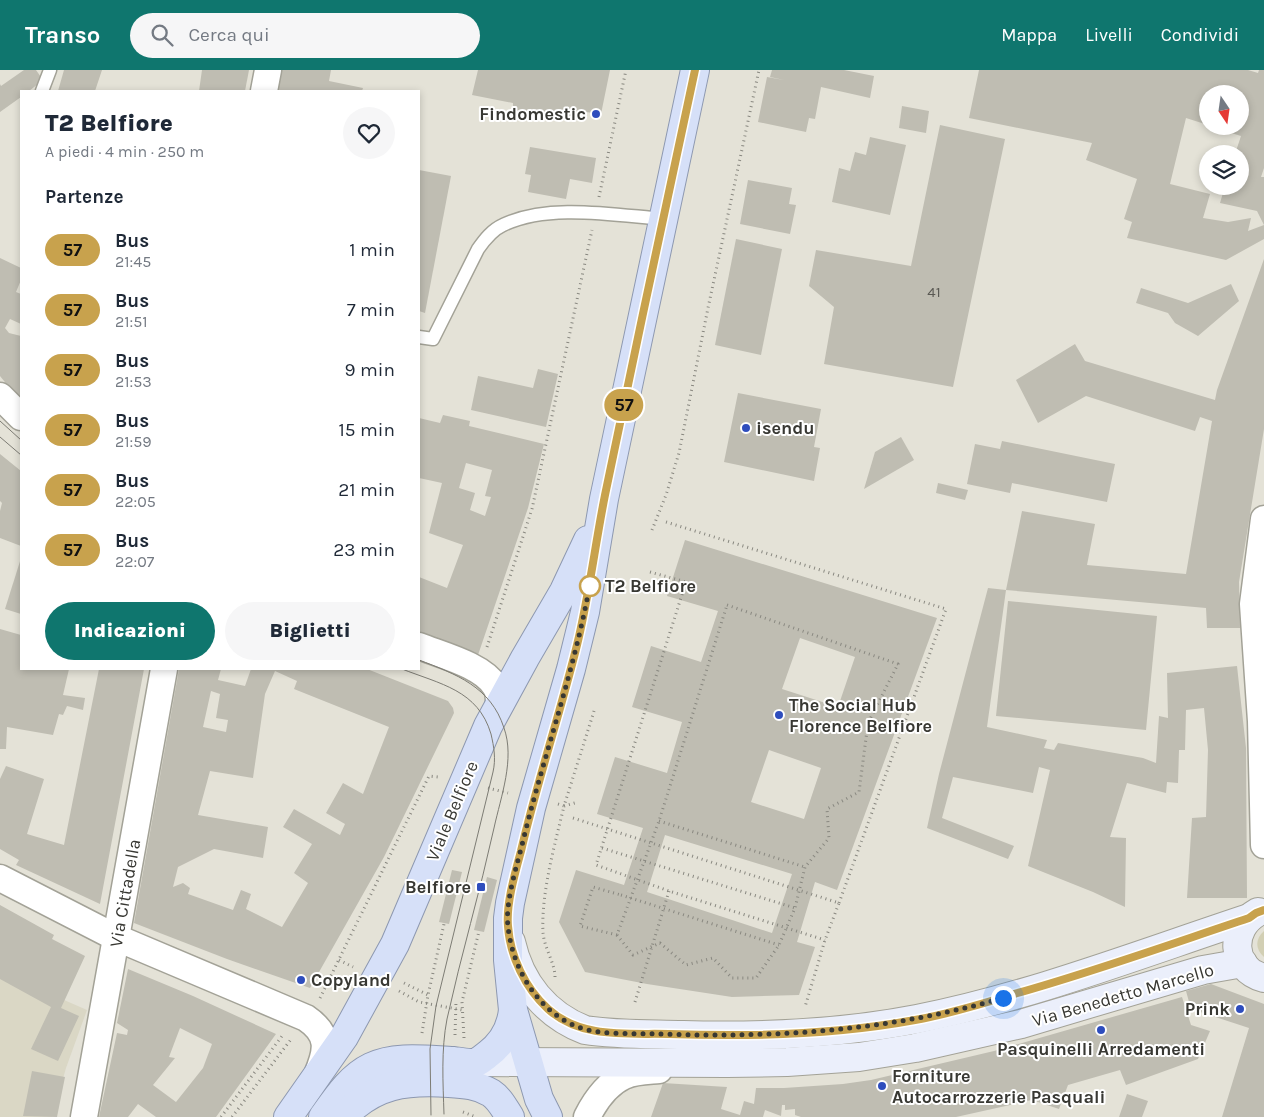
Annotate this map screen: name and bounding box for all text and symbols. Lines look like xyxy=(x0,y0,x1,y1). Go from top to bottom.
search box xyxy=(130,13,480,58)
text: Transo xyxy=(25,21,100,49)
icon: search xyxy=(148,21,176,49)
text: Cerca qui xyxy=(188,24,270,46)
text: Mappa xyxy=(1001,24,1057,46)
text: Livelli xyxy=(1085,24,1133,46)
text: Condividi xyxy=(1161,24,1239,46)
north arrow xyxy=(1199,85,1249,135)
map controls xyxy=(1199,85,1249,195)
place label: Findomestic xyxy=(479,103,586,125)
button: heart xyxy=(343,107,395,159)
marker: Findomestic xyxy=(590,108,602,120)
text: T2 Belfiore xyxy=(45,109,173,137)
text: A piedi · 4 min · 250 m xyxy=(45,142,204,161)
button: layers xyxy=(1199,145,1249,195)
text: Partenze xyxy=(45,186,123,208)
text: Bus xyxy=(115,230,149,252)
text: 57 xyxy=(63,239,82,261)
text: 1 min xyxy=(349,239,395,261)
text: 21:45 xyxy=(115,252,151,271)
house number: 41 xyxy=(927,283,941,301)
text: Bus xyxy=(115,290,149,312)
text: 57 xyxy=(63,299,82,321)
text: 7 min xyxy=(347,299,395,321)
text: 21:51 xyxy=(115,312,148,331)
text: Bus xyxy=(115,350,149,372)
text: 57 xyxy=(63,359,82,381)
text: 9 min xyxy=(345,359,395,381)
text: 21:53 xyxy=(115,372,152,391)
line badge: 57 xyxy=(602,389,646,421)
text: 57 xyxy=(614,394,634,416)
text: Bus xyxy=(115,410,149,432)
place label: isendu xyxy=(756,417,815,439)
text: 57 xyxy=(63,419,82,441)
text: 15 min xyxy=(339,419,395,441)
marker: isendu xyxy=(740,422,752,434)
text: 21:59 xyxy=(115,432,152,451)
text: Bus xyxy=(115,470,149,492)
text: 57 xyxy=(63,479,82,501)
text: 21 min xyxy=(338,479,395,501)
text: 22:05 xyxy=(115,492,156,511)
text: Bus xyxy=(115,530,149,552)
text: 57 xyxy=(63,539,82,561)
text: 23 min xyxy=(333,539,395,561)
text: 22:07 xyxy=(115,552,154,571)
marker: T2 Belfiore xyxy=(579,575,601,597)
place label: T2 Belfiore xyxy=(605,575,696,597)
button: Indicazioni xyxy=(45,602,215,660)
button: Biglietti xyxy=(225,602,395,660)
place label: The Social Hub Florence Belfiore xyxy=(789,694,932,737)
marker: The Social Hub Florence Belfiore xyxy=(773,709,785,721)
street label: Viale Belfiore xyxy=(421,758,483,864)
street label: Via Cittadella xyxy=(105,837,145,949)
place label: Belfiore xyxy=(405,876,471,898)
marker: Belfiore xyxy=(475,881,487,893)
street label: Via Benedetto Marcello xyxy=(1030,959,1216,1031)
place label: Copyland xyxy=(311,969,391,991)
marker: Copyland xyxy=(295,974,307,986)
your location xyxy=(991,986,1016,1011)
place label: Prink xyxy=(1185,998,1230,1020)
marker: Prink xyxy=(1234,1003,1246,1015)
marker: Pasquinelli Arredamenti xyxy=(1095,1024,1107,1036)
place label: Pasquinelli Arredamenti xyxy=(997,1038,1205,1060)
place label: Forniture Autocarrozzerie Pasquali xyxy=(892,1065,1105,1108)
marker: Forniture Autocarrozzerie Pasquali xyxy=(876,1080,888,1092)

